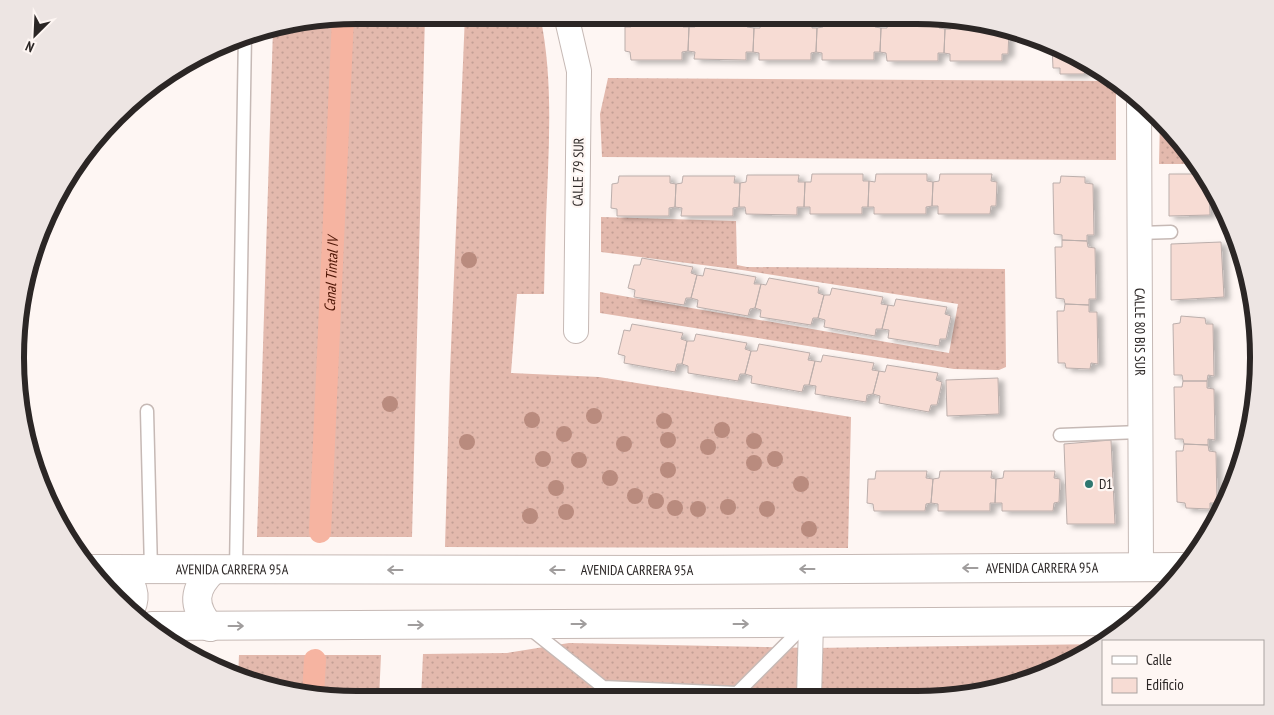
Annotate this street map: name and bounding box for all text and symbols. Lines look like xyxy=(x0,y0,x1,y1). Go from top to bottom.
north arrow xyxy=(10,10,60,60)
text: N xyxy=(23,37,37,57)
street label: CALLE 79 SUR xyxy=(568,137,588,207)
water label: Canal Tintal IV xyxy=(320,233,342,312)
street label: CALLE 80 BIS SUR xyxy=(1131,288,1149,376)
place label: D1 xyxy=(1099,475,1113,493)
marker: D1 xyxy=(1083,478,1095,490)
street label: AVENIDA CARRERA 95A xyxy=(986,558,1099,577)
street label: AVENIDA CARRERA 95A xyxy=(176,560,289,578)
street label: AVENIDA CARRERA 95A xyxy=(581,561,694,579)
one-way arrow xyxy=(962,563,978,573)
one-way arrow xyxy=(799,564,816,574)
one-way arrow xyxy=(387,565,403,575)
one-way arrow xyxy=(549,565,566,575)
one-way arrow xyxy=(732,619,749,629)
one-way arrow xyxy=(570,620,586,629)
one-way arrow xyxy=(228,621,244,631)
one-way arrow xyxy=(408,621,424,630)
legend xyxy=(1102,640,1264,705)
text: Calle xyxy=(1146,650,1172,669)
text: Edificio xyxy=(1146,675,1184,694)

